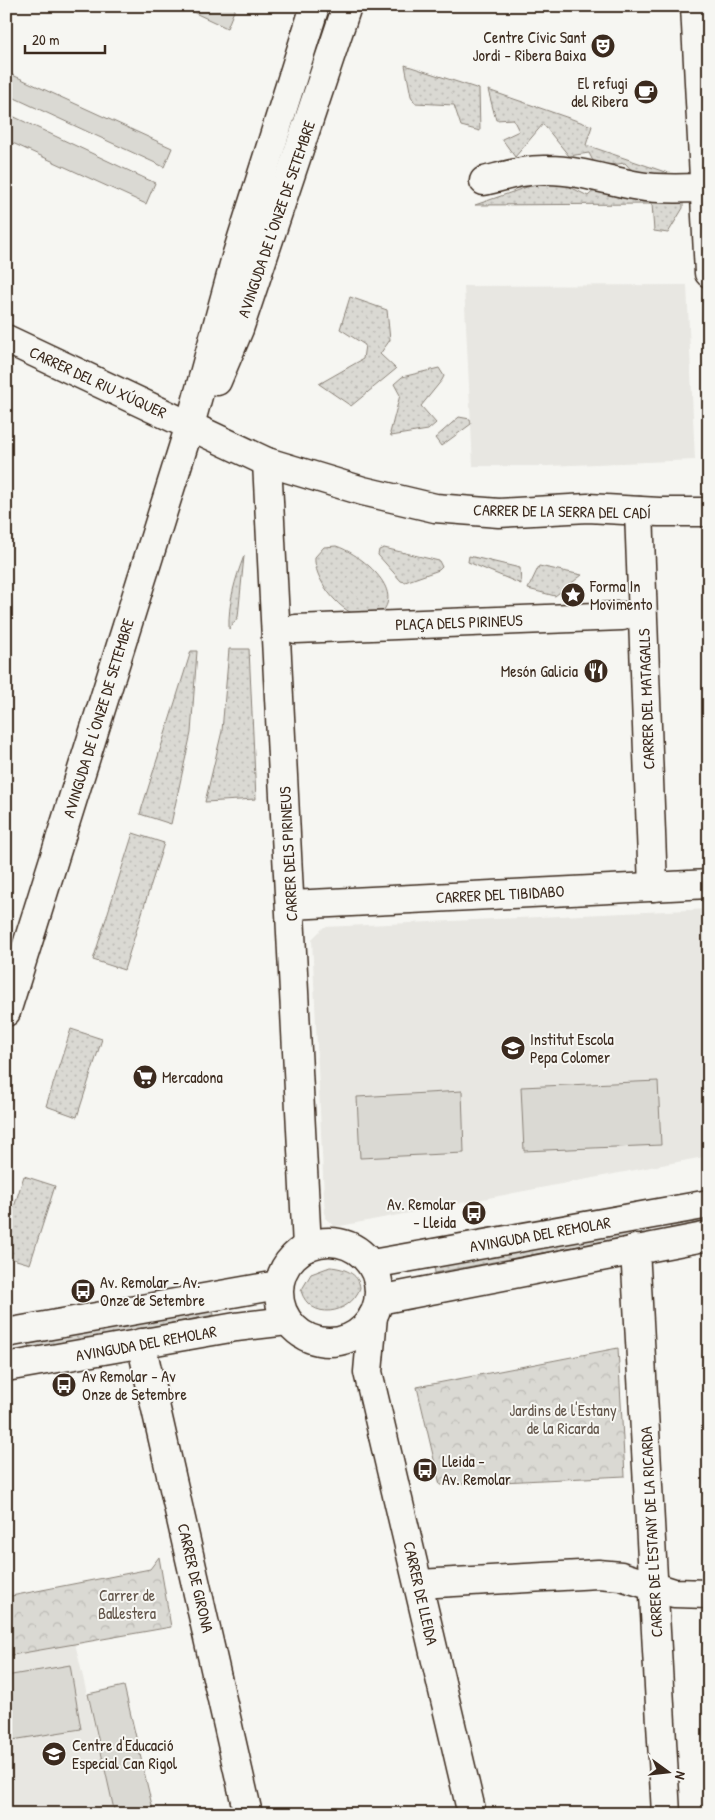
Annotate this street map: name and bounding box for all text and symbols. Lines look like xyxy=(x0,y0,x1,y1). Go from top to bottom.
scale bar xyxy=(25,22,105,54)
place label: Centre Cívic Sant Jordi - Ribera Baixa xyxy=(472,26,586,66)
text: 20 m xyxy=(32,29,59,50)
theatre icon: Centre Cívic Sant Jordi - Ribera Baixa xyxy=(590,33,616,59)
place label: El refugi del Ribera xyxy=(571,72,628,112)
cafe icon: El refugi del Ribera xyxy=(633,79,659,105)
street label: AVINGUDA DE L'ONZE DE SETEMBRE xyxy=(232,117,320,321)
street label: CARRER DEL RIU XÚQUER xyxy=(26,341,170,423)
street label: CARRER DE LA SERRA DEL CADÍ xyxy=(473,498,651,524)
place label: Forma In Movimento xyxy=(589,575,653,615)
place icon: Forma In Movimento xyxy=(560,582,586,608)
street label: PLAÇA DELS PIRINEUS xyxy=(395,609,524,635)
street label: AVINGUDA DE L'ONZE DE SETEMBRE xyxy=(57,616,139,820)
street label: CARRER DEL MATAGALLS xyxy=(633,628,659,770)
restaurant icon: Mesón Galicia xyxy=(583,658,609,684)
place label: Mesón Galicia xyxy=(501,660,578,682)
street label: CARRER DELS PIRINEUS xyxy=(273,785,303,922)
street label: CARRER DEL TIBIDABO xyxy=(435,880,565,908)
place label: Institut Escola Pepa Colomer xyxy=(530,1028,614,1068)
school or university icon: Institut Escola Pepa Colomer xyxy=(500,1035,526,1061)
supermarket icon: Mercadona xyxy=(132,1064,158,1090)
place label: Mercadona xyxy=(162,1066,223,1088)
place label: Av. Remolar - Lleida xyxy=(387,1193,456,1233)
bus stop icon: Av. Remolar - Lleida xyxy=(461,1200,487,1226)
street label: AVINGUDA DEL REMOLAR xyxy=(468,1211,612,1257)
place label: Av. Remolar - Av. Onze de Setembre xyxy=(100,1271,206,1311)
bus stop icon: Av. Remolar - Av. Onze de Setembre xyxy=(70,1278,96,1304)
street label: AVINGUDA DEL REMOLAR xyxy=(74,1320,218,1366)
place label: Av Remolar - Av Onze de Setembre xyxy=(82,1365,188,1405)
bus stop icon: Av Remolar - Av Onze de Setembre xyxy=(51,1372,77,1398)
park label: Jardins de l'Estany de la Ricarda xyxy=(509,1399,617,1439)
street label: CARRER DE L'ESTANY DE LA RICARDA xyxy=(634,1426,668,1638)
place label: Lleida - Av. Remolar xyxy=(442,1450,511,1490)
bus stop icon: Lleida - Av. Remolar xyxy=(412,1457,438,1483)
street label: CARRER DE GIRONA xyxy=(173,1521,219,1635)
street label: CARRER DE LLEIDA xyxy=(398,1539,444,1647)
park label: Carrer de Ballestera xyxy=(98,1584,156,1624)
place label: Centre d'Educació Especial Can Rigol xyxy=(72,1734,178,1774)
school or university icon: Centre d'Educació Especial Can Rigol xyxy=(41,1741,67,1767)
north arrow xyxy=(642,1748,692,1798)
text: N xyxy=(671,1769,691,1782)

